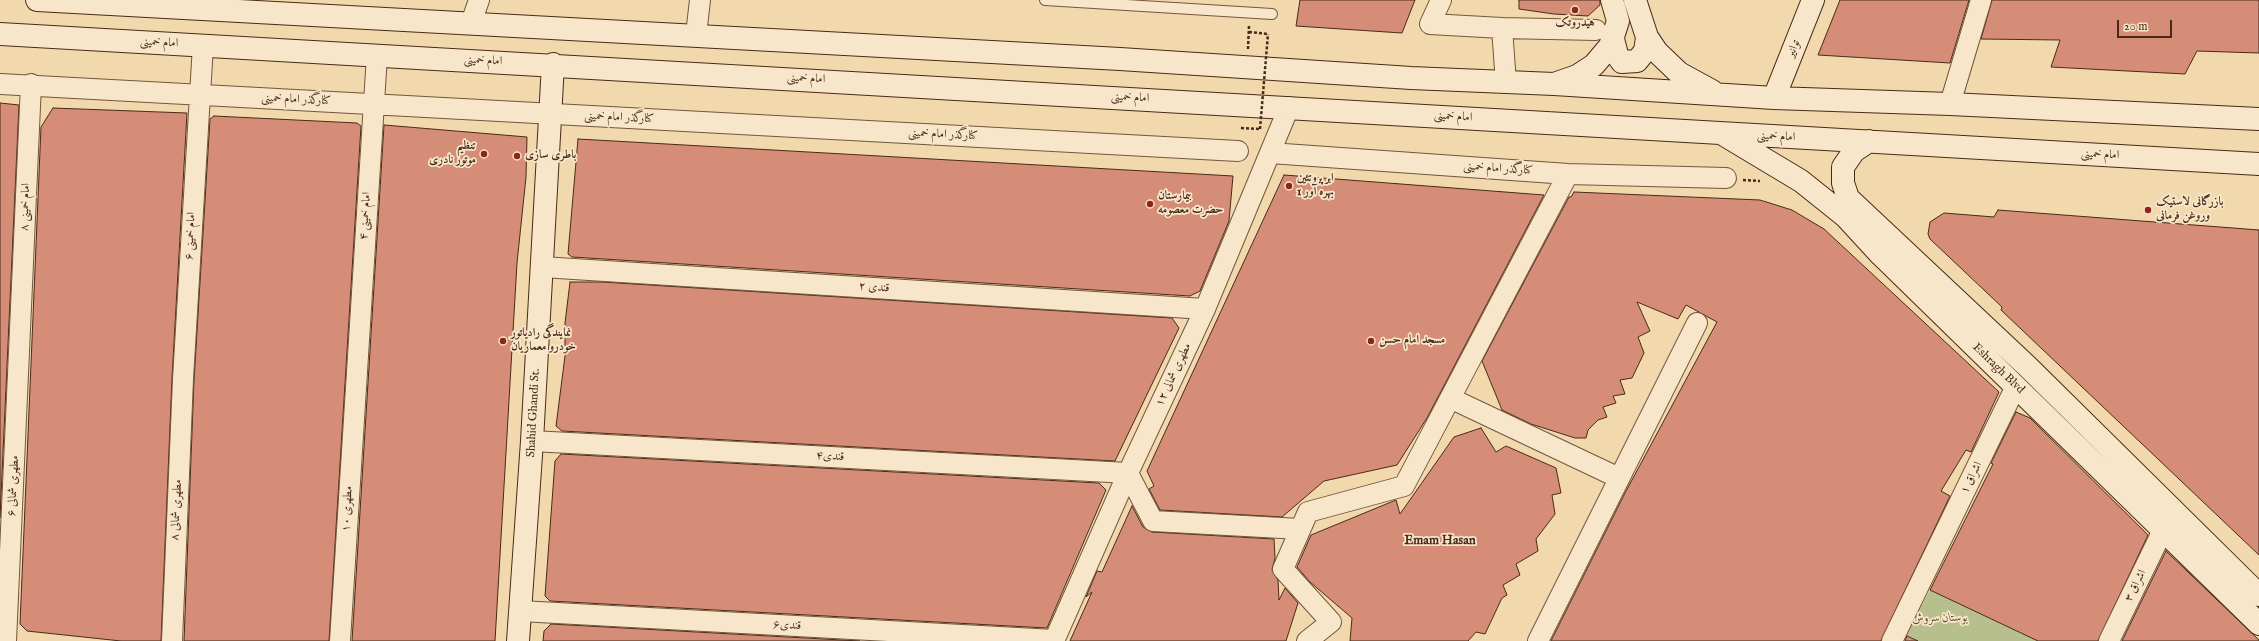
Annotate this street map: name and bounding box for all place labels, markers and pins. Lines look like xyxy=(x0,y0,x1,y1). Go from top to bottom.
marker: هیدروتک xyxy=(1570,5,1580,15)
place label: هیدروتک xyxy=(1555,17,1595,31)
place label: تنظیم موتور نادری xyxy=(429,140,476,168)
marker: تنظیم موتور نادری xyxy=(479,149,489,159)
place label: باطری سازی xyxy=(525,149,576,163)
marker: باطری سازی xyxy=(512,151,522,161)
place label: ابر پروتئین بهره آور 1 xyxy=(1297,172,1334,200)
marker: ابر پروتئین بهره آور 1 xyxy=(1284,181,1294,191)
place label: بیمارستان حضرت معصومه xyxy=(1158,190,1223,218)
place label: بازرگانی لاستیک وروغن فرمانی xyxy=(2156,196,2224,224)
marker: بیمارستان حضرت معصومه xyxy=(1145,199,1155,209)
marker: بازرگانی لاستیک وروغن فرمانی xyxy=(2143,205,2153,215)
place label: نمایندگی رادیاتور خودرو معماریان xyxy=(511,327,576,355)
place label: مسجد امام حسن xyxy=(1379,334,1445,348)
marker: نمایندگی رادیاتور خودرو معماریان xyxy=(498,336,508,346)
marker: مسجد امام حسن xyxy=(1366,336,1376,346)

